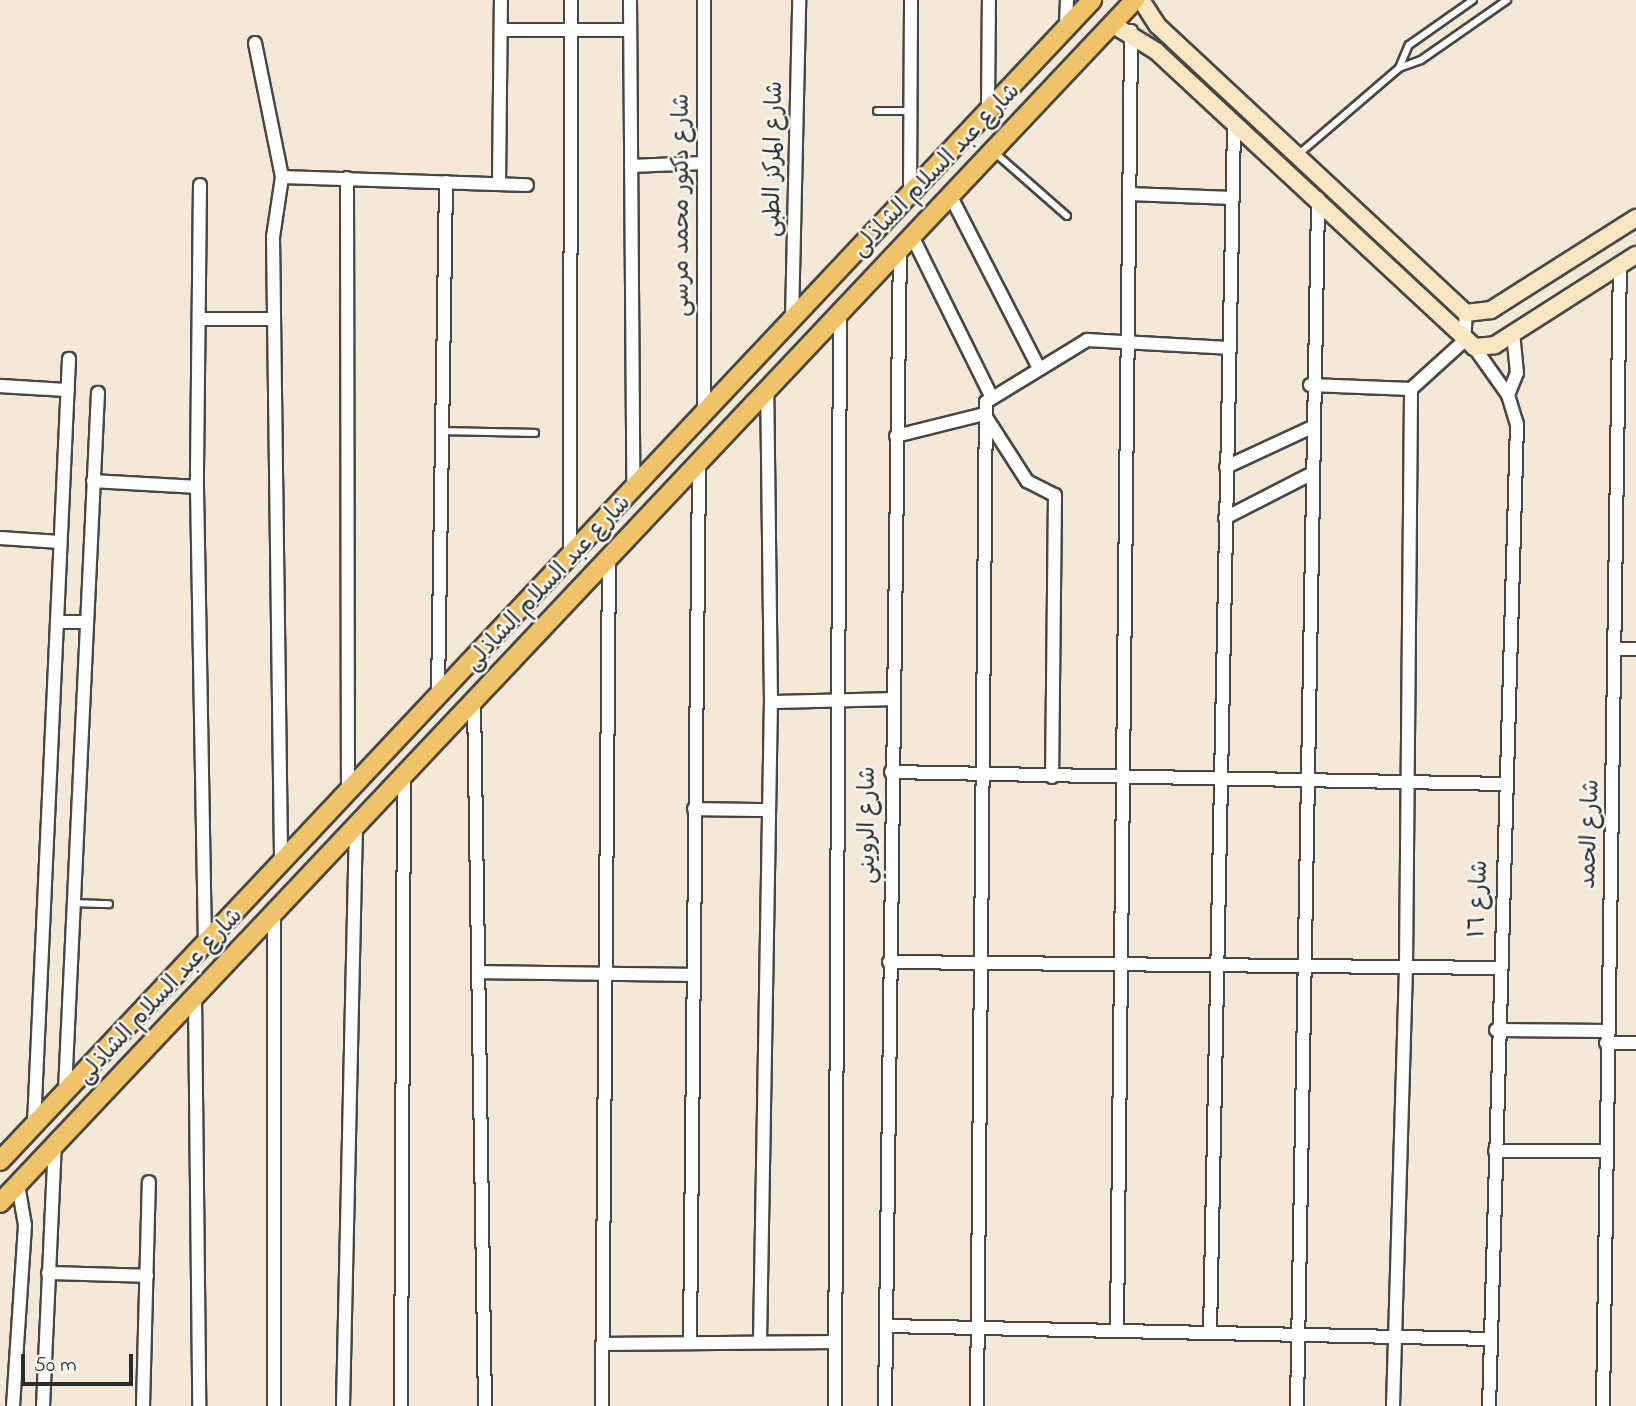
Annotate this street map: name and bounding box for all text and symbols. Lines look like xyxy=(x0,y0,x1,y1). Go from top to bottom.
street label: شارع عبد السلام الشاذلى xyxy=(847,79,1027,263)
street label: شارع المركز الطبى xyxy=(760,81,790,237)
street label: شارع دكتور محمد مرسى xyxy=(669,93,697,317)
street label: شارع عبد السلام الشاذلى xyxy=(460,490,638,678)
street label: شارع الرويني xyxy=(855,766,883,884)
street label: شارع الحمد xyxy=(1575,779,1607,889)
street label: شارع ١٦ xyxy=(1465,860,1495,938)
street label: شارع عبد السلام الشاذلى xyxy=(72,903,250,1091)
scale bar xyxy=(24,1340,136,1384)
text: 50 m xyxy=(34,1351,77,1381)

